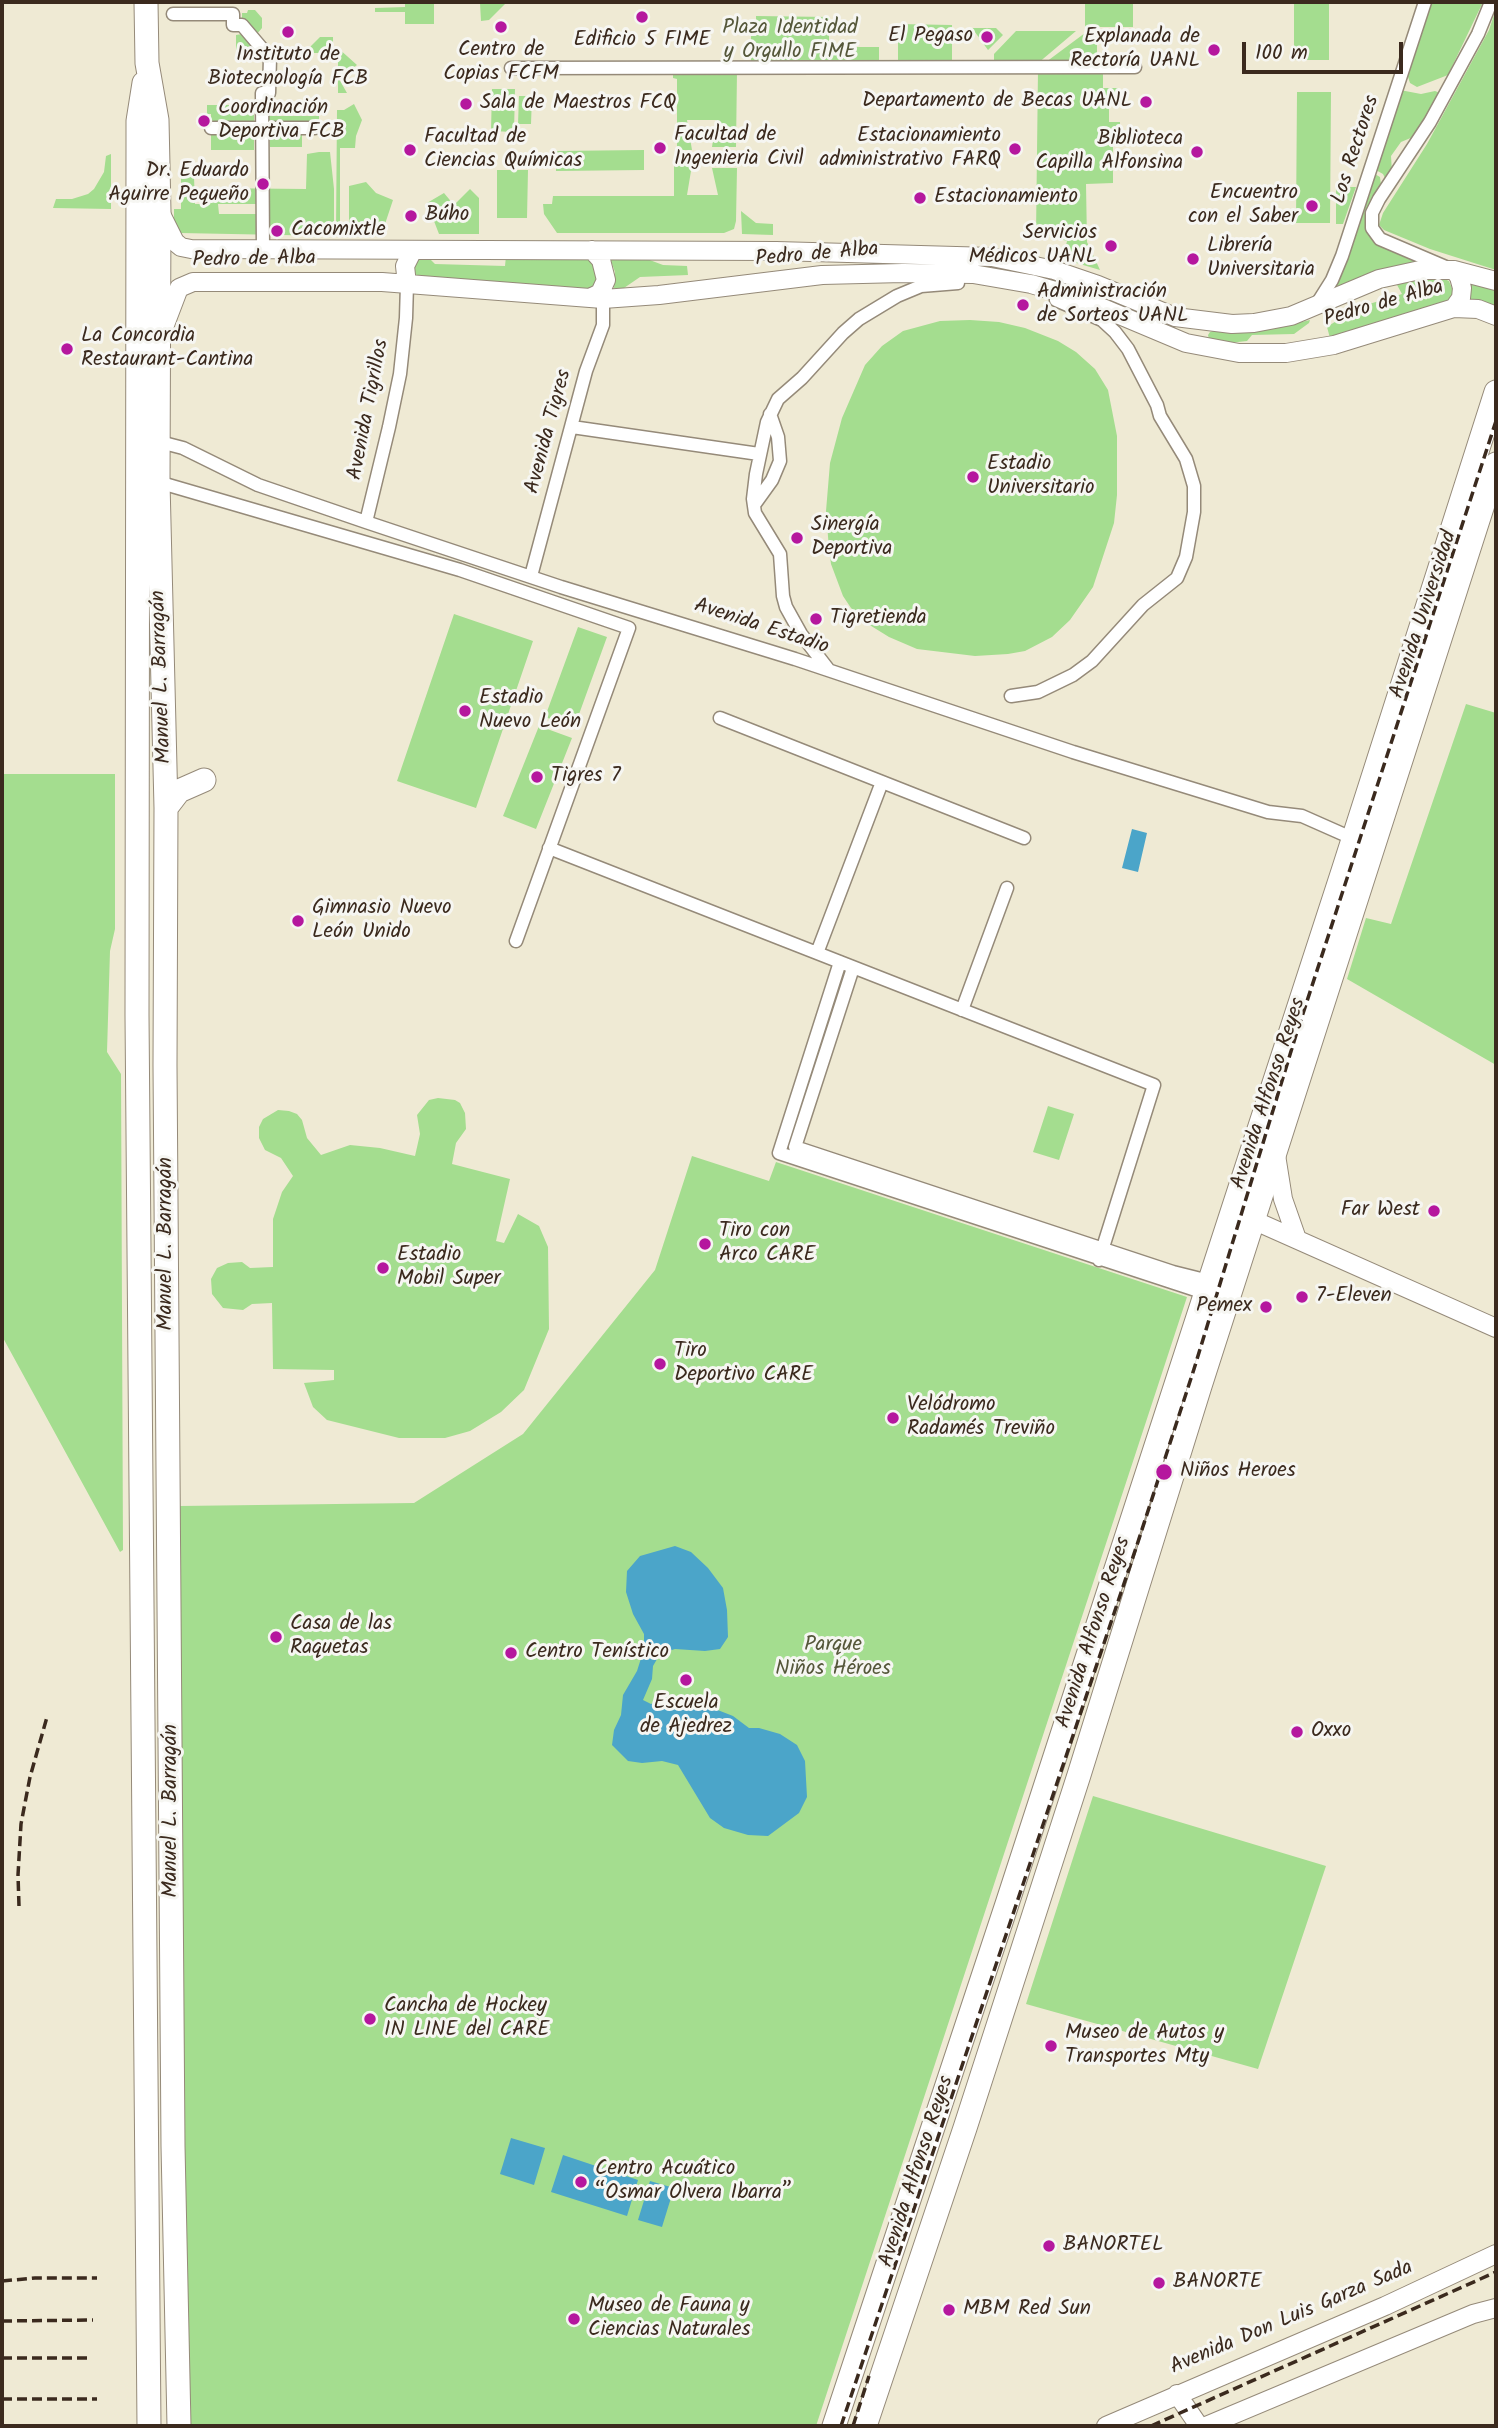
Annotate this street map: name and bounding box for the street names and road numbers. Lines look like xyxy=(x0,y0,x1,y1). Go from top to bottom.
street label: Los Rectores xyxy=(1328,93,1386,207)
street label: Pedro de Alba xyxy=(754,238,880,274)
street label: Pedro de Alba xyxy=(192,247,316,275)
street label: Pedro de Alba xyxy=(1321,276,1447,334)
street label: Avenida Tigrillos xyxy=(344,337,396,483)
street label: Avenida Tigres xyxy=(521,367,579,497)
street label: Avenida Universidad xyxy=(1386,528,1464,702)
street label: Manuel L. Barragán xyxy=(147,590,179,764)
street label: Avenida Estadio xyxy=(690,594,832,662)
street label: Avenida Alfonso Reyes xyxy=(1227,995,1313,1193)
street label: Manuel L. Barragán xyxy=(154,1157,180,1331)
street label: Avenida Alfonso Reyes xyxy=(1052,1534,1138,1732)
street label: Manuel L. Barragán xyxy=(159,1724,185,1898)
street label: Avenida Alfonso Reyes xyxy=(875,2073,961,2271)
street label: Avenida Don Luis Garza Sada xyxy=(1167,2256,1417,2382)

